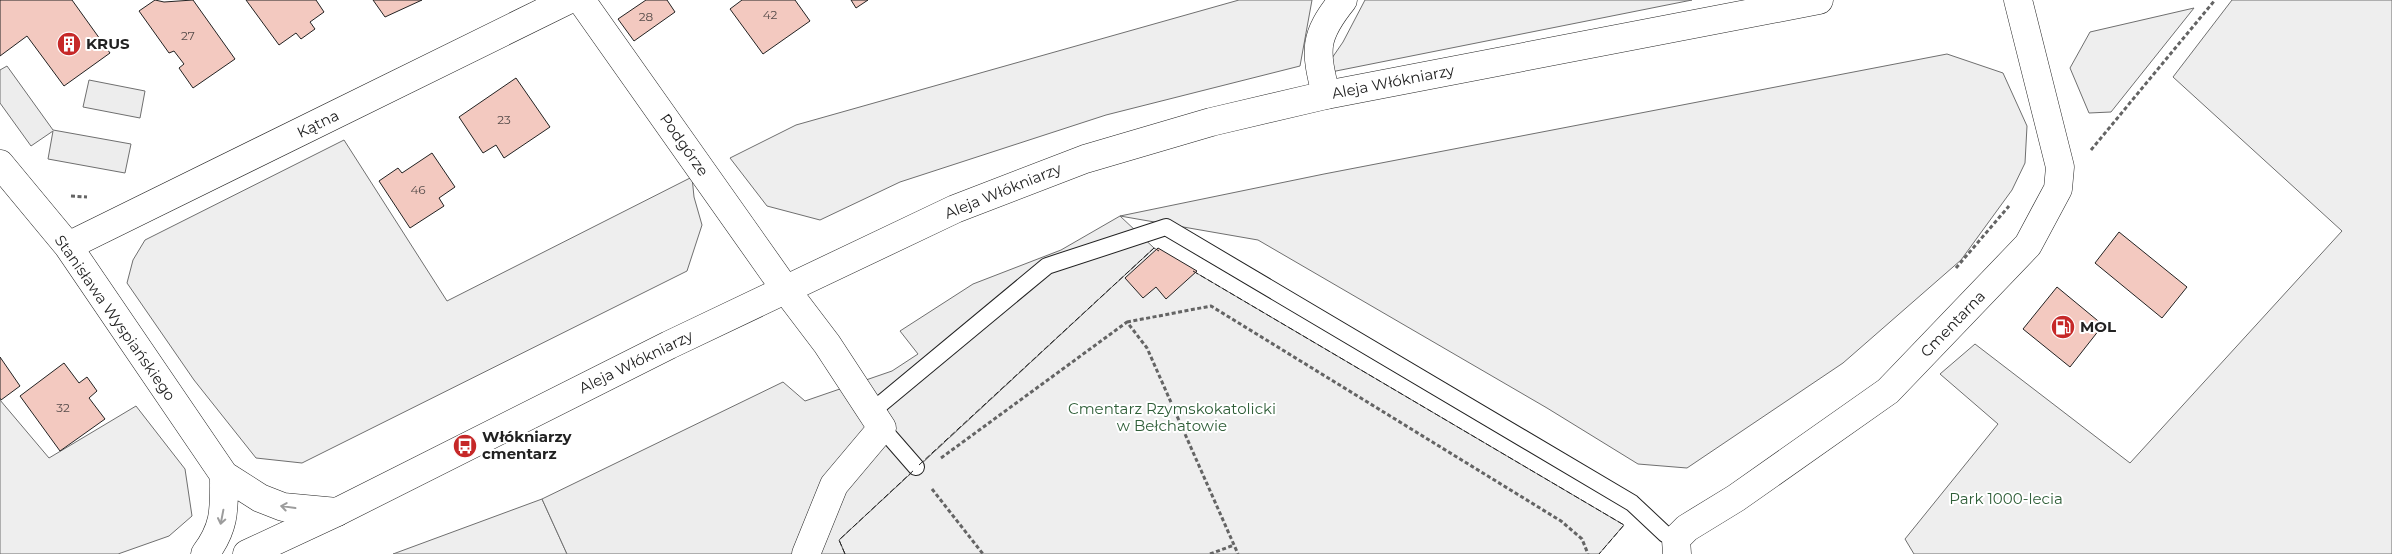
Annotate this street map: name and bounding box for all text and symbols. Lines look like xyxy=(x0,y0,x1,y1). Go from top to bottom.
house number: 42 xyxy=(763,7,778,22)
house number: 28 xyxy=(639,9,654,24)
house number: 27 xyxy=(181,28,195,43)
building icon: KRUS xyxy=(56,31,82,57)
place label: KRUS xyxy=(86,34,130,53)
street label: Aleja Włókniarzy xyxy=(1330,60,1457,103)
street label: Kątna xyxy=(294,105,342,142)
street label: Podgórze xyxy=(656,110,713,180)
house number: 23 xyxy=(497,112,511,127)
street label: Aleja Włókniarzy xyxy=(942,158,1065,223)
house number: 46 xyxy=(410,182,426,197)
street label: Stanisława Wyspiańskiego xyxy=(51,231,180,404)
street label: Cmentarna xyxy=(1916,286,1989,361)
fuel station icon: MOL xyxy=(2050,314,2076,340)
place label: MOL xyxy=(2080,317,2116,336)
street label: Aleja Włókniarzy xyxy=(576,325,697,397)
park label: Cmentarz Rzymskokatolicki w Bełchatowie xyxy=(1068,399,1276,435)
house number: 32 xyxy=(56,400,70,415)
place label: Włókniarzy cmentarz xyxy=(482,427,573,463)
bus stop icon: Włókniarzy cmentarz xyxy=(452,433,478,459)
park label: Park 1000-lecia xyxy=(1949,489,2063,508)
one-way arrow xyxy=(281,502,297,512)
one-way arrow xyxy=(217,508,227,524)

